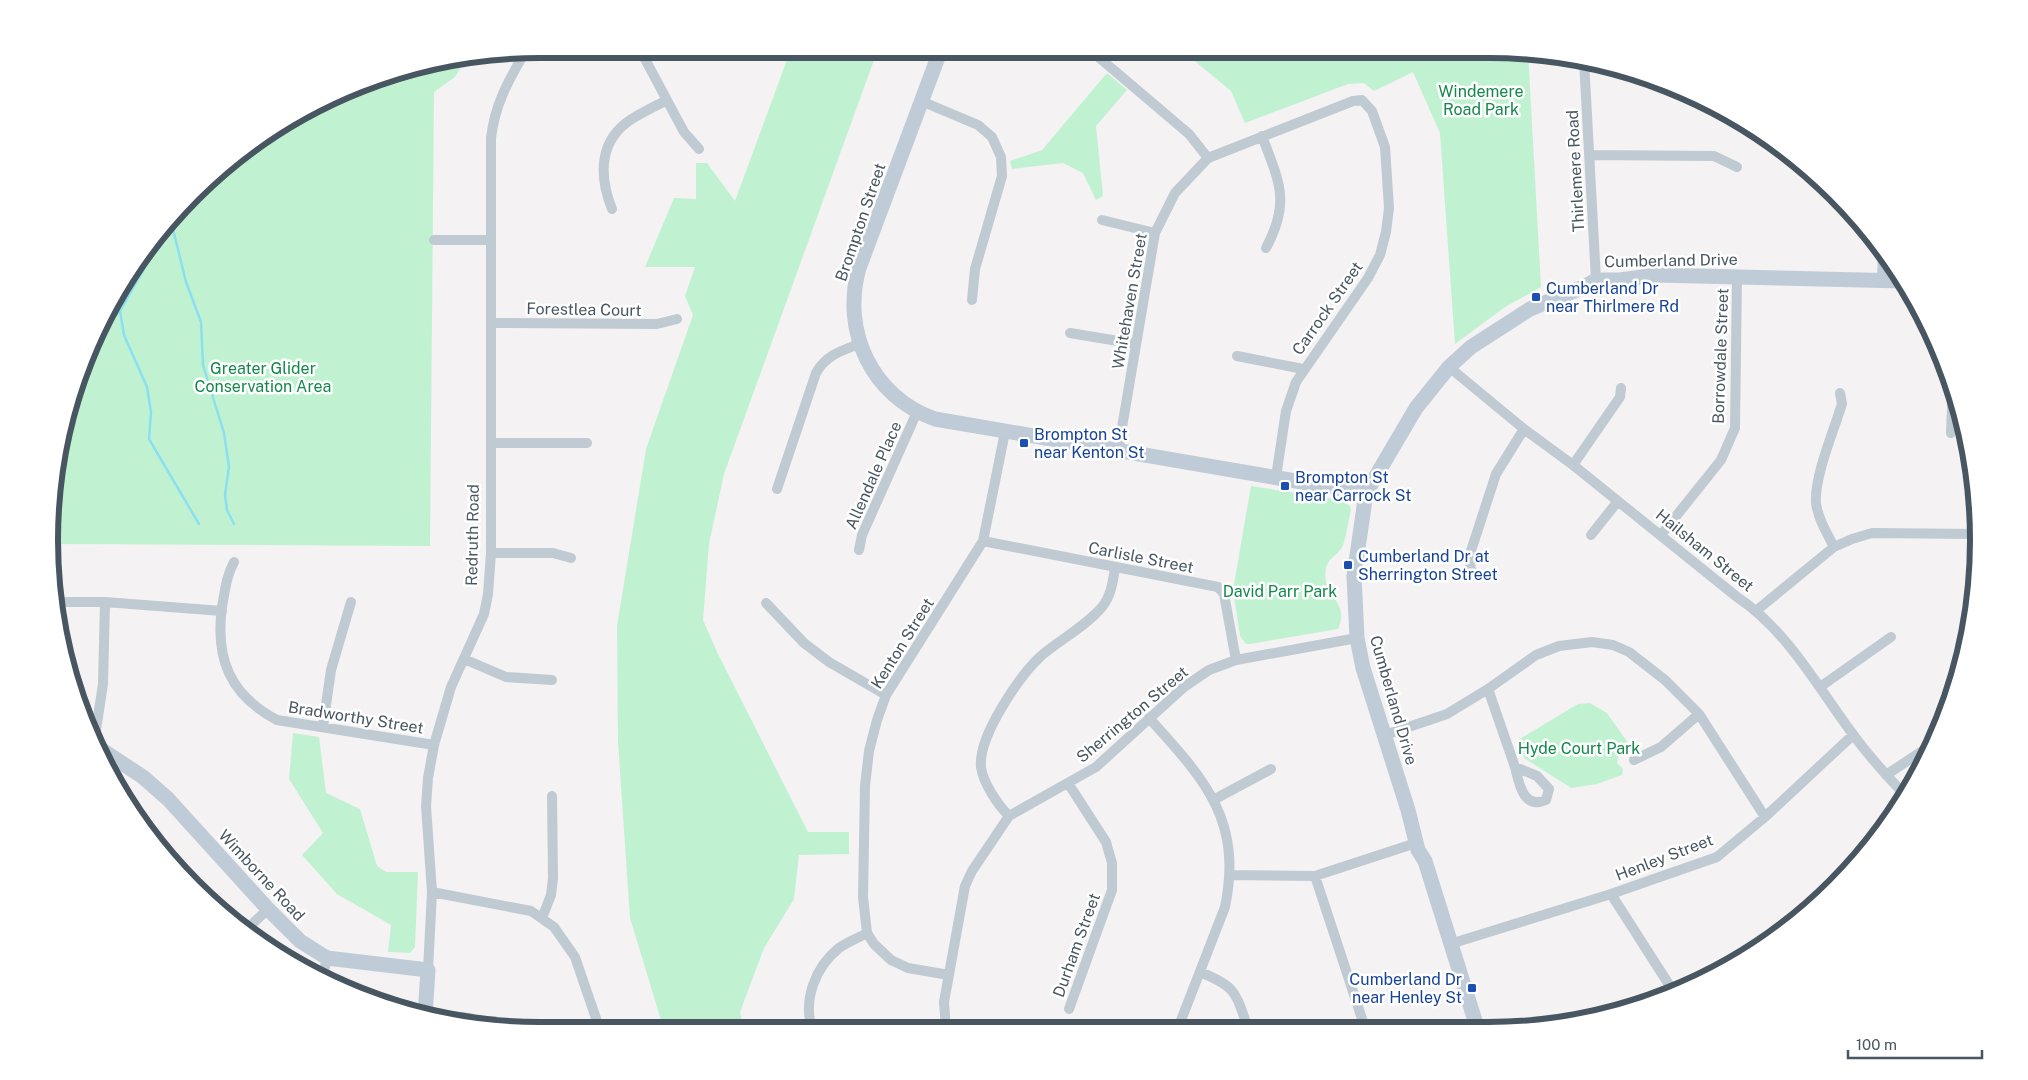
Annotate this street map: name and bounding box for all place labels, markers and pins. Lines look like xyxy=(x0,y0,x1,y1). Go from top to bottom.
place label: Cumberland Dr near Thirlmere Rd xyxy=(1546,279,1679,316)
marker: Cumberland Dr near Thirlmere Rd xyxy=(1530,291,1542,303)
place label: Brompton St near Kenton St xyxy=(1034,425,1144,462)
marker: Brompton St near Kenton St xyxy=(1018,437,1030,449)
place label: Brompton St near Carrock St xyxy=(1295,468,1411,505)
marker: Brompton St near Carrock St xyxy=(1279,480,1291,492)
place label: Cumberland Dr at Sherrington Street xyxy=(1358,547,1498,584)
marker: Cumberland Dr at Sherrington Street xyxy=(1342,559,1354,571)
place label: Cumberland Dr near Henley St xyxy=(1349,970,1462,1007)
marker: Cumberland Dr near Henley St xyxy=(1466,982,1478,994)

